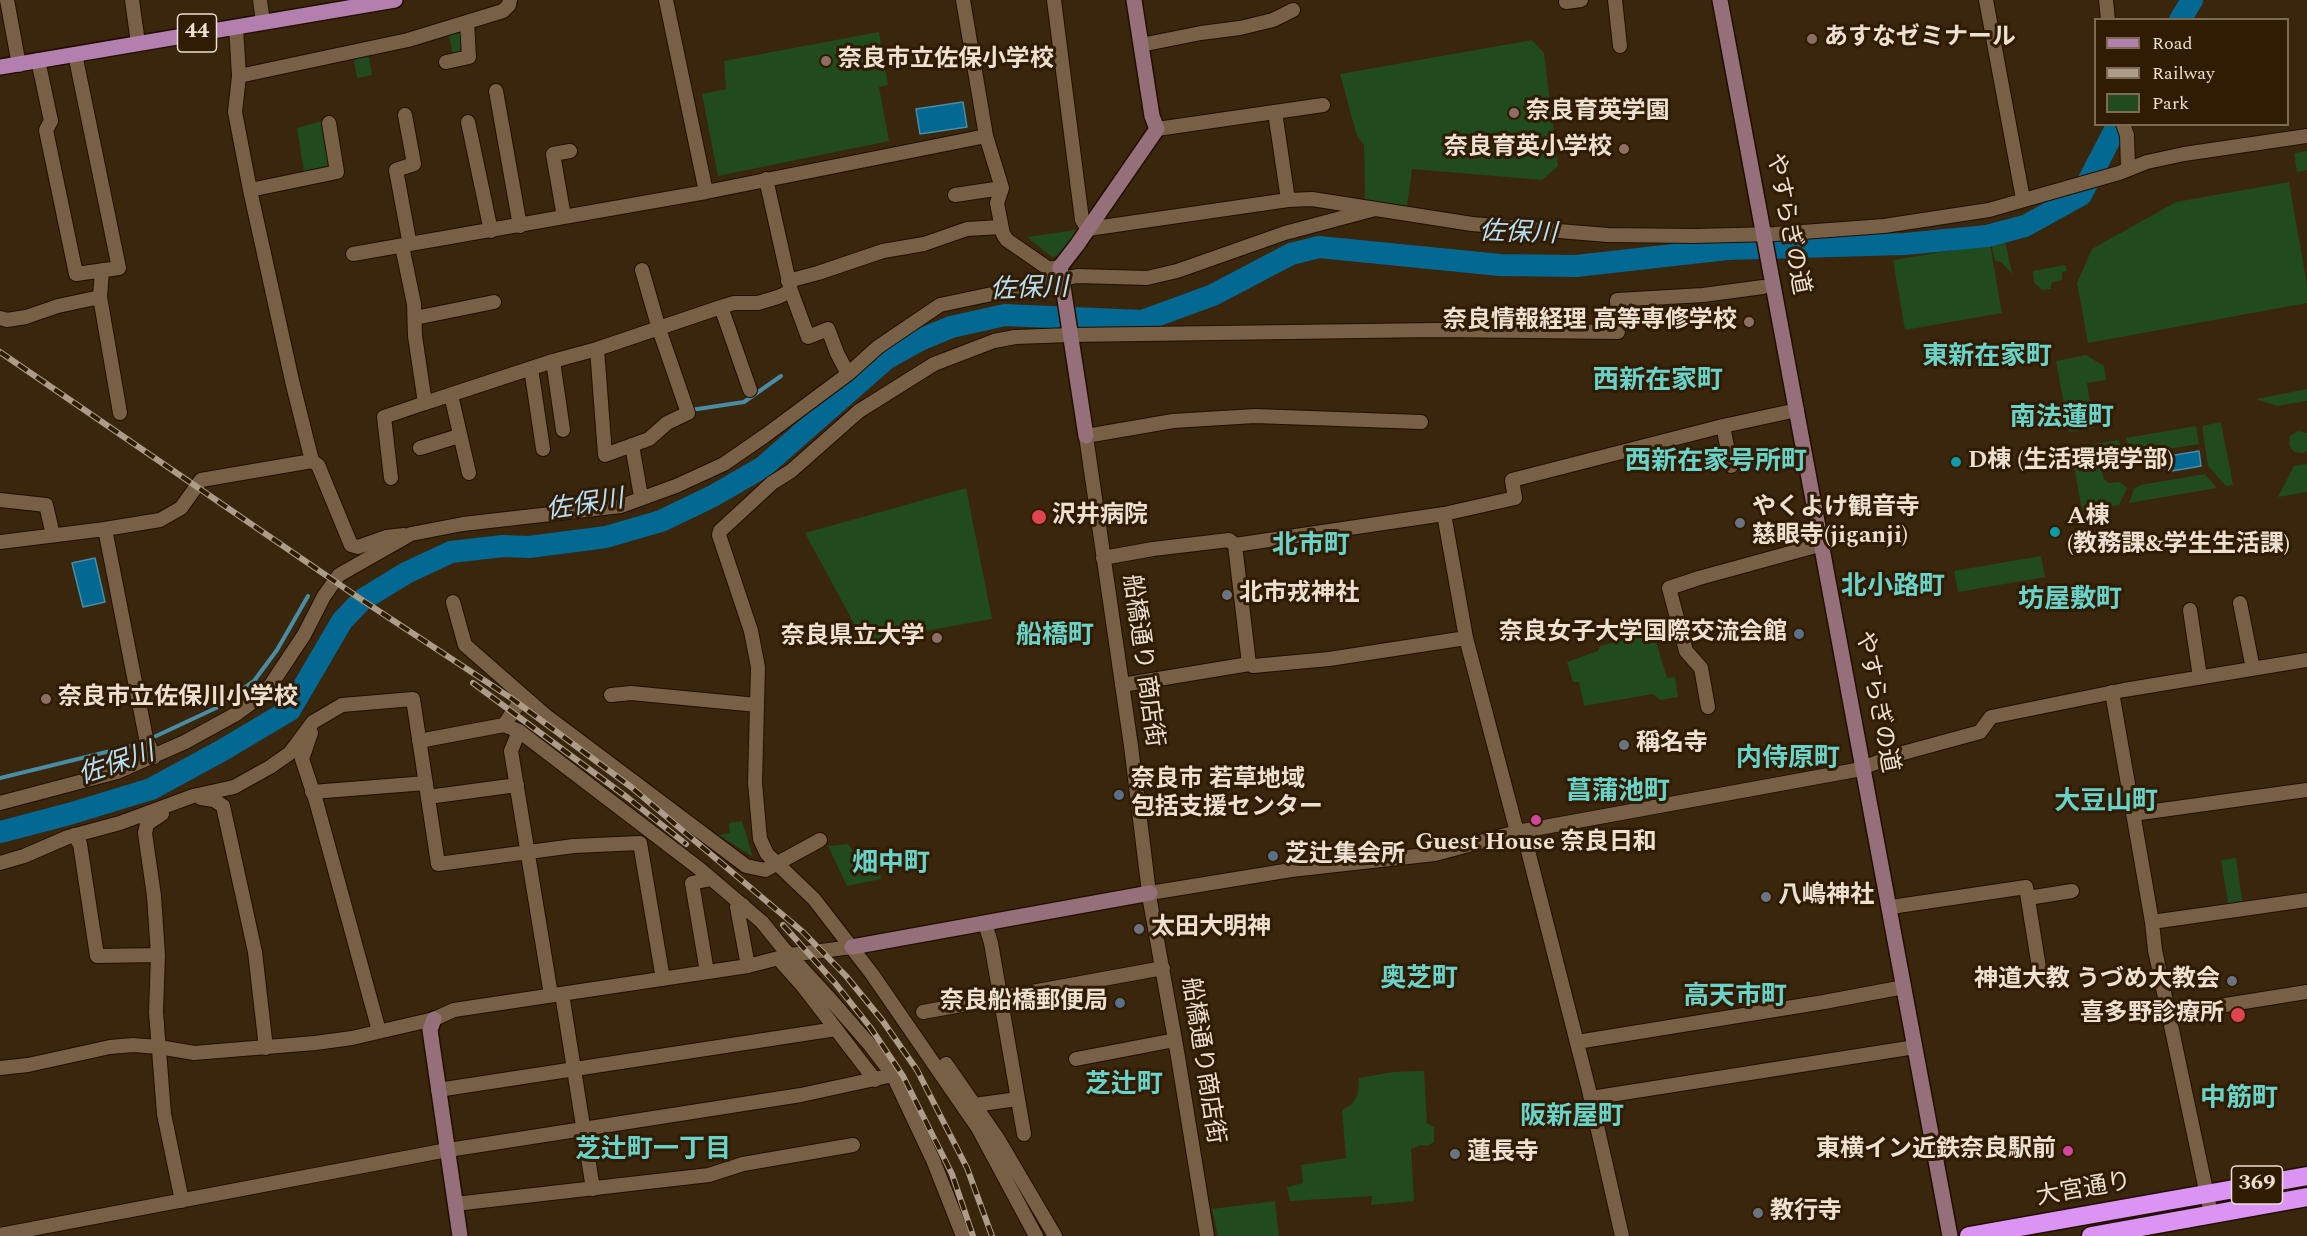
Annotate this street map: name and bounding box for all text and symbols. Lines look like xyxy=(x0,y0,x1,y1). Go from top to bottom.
road number: 44 xyxy=(178,14,216,52)
legend xyxy=(2094,18,2289,126)
place label: あすなゼミナール xyxy=(1824,25,2016,53)
text: Road xyxy=(2152,30,2193,57)
marker: あすなゼミナール xyxy=(1805,32,1819,46)
place label: 奈良市立佐保小学校 xyxy=(838,47,1054,75)
marker: 奈良市立佐保小学校 xyxy=(819,54,833,68)
text: Railway xyxy=(2152,60,2215,87)
text: Park xyxy=(2152,90,2189,117)
place label: 奈良育英学園 xyxy=(1526,99,1670,127)
marker: 奈良育英学園 xyxy=(1507,106,1521,120)
place label: 奈良育英小学校 xyxy=(1444,135,1612,163)
marker: 奈良育英小学校 xyxy=(1617,142,1631,156)
street label: やすらぎの道 xyxy=(1758,151,1814,297)
water label: 佐保川 xyxy=(1478,218,1558,252)
water label: 佐保川 xyxy=(989,274,1069,308)
place label: 奈良情報経理 高等専修学校 xyxy=(1443,308,1737,336)
marker: 奈良情報経理 高等専修学校 xyxy=(1742,315,1756,329)
district label: 東新在家町 xyxy=(1922,343,2052,375)
district label: 西新在家町 xyxy=(1593,367,1723,399)
district label: 南法蓮町 xyxy=(2010,404,2114,436)
district label: 西新在家号所町 xyxy=(1625,448,1807,480)
place label: D棟 (生活環境学部) xyxy=(1968,448,2174,476)
marker: D棟 (生活環境学部) xyxy=(1949,455,1963,469)
water label: 佐保川 xyxy=(544,485,626,529)
place label: やくよけ観音寺 慈眼寺(jiganji) xyxy=(1752,495,1920,551)
place label: 沢井病院 xyxy=(1052,503,1148,531)
place label: A棟 (教務課&学生生活課) xyxy=(2067,504,2290,560)
marker: 沢井病院 xyxy=(1030,508,1048,526)
marker: やくよけ観音寺 慈眼寺(jiganji) xyxy=(1733,516,1747,530)
marker: A棟 (教務課&学生生活課) xyxy=(2048,525,2062,539)
district label: 北市町 xyxy=(1272,532,1350,564)
street label: 船橋通り 商店街 xyxy=(1115,573,1167,749)
district label: 北小路町 xyxy=(1841,573,1945,605)
place label: 北市戎神社 xyxy=(1239,581,1359,609)
district label: 坊屋敷町 xyxy=(2018,586,2122,618)
marker: 北市戎神社 xyxy=(1220,588,1234,602)
place label: 奈良女子大学国際交流会館 xyxy=(1499,620,1787,648)
district label: 船橋町 xyxy=(1016,622,1094,654)
place label: 奈良県立大学 xyxy=(781,624,925,652)
marker: 奈良女子大学国際交流会館 xyxy=(1792,627,1806,641)
street label: やすらぎの道 xyxy=(1847,629,1903,775)
marker: 奈良県立大学 xyxy=(930,631,944,645)
place label: 奈良市立佐保川小学校 xyxy=(58,685,298,713)
marker: 奈良市立佐保川小学校 xyxy=(39,692,53,706)
place label: 稱名寺 xyxy=(1636,731,1708,759)
marker: 稱名寺 xyxy=(1617,738,1631,752)
water label: 佐保川 xyxy=(75,739,159,793)
district label: 内侍原町 xyxy=(1736,745,1840,777)
place label: 奈良市 若草地域 包括支援センター xyxy=(1131,767,1323,823)
district label: 菖蒲池町 xyxy=(1566,778,1670,810)
marker: 奈良市 若草地域 包括支援センター xyxy=(1112,788,1126,802)
district label: 大豆山町 xyxy=(2054,788,2158,820)
marker: Guest House 奈良日和 xyxy=(1529,813,1543,827)
place label: Guest House 奈良日和 xyxy=(1415,830,1657,858)
place label: 芝辻集会所 xyxy=(1285,842,1405,870)
marker: 芝辻集会所 xyxy=(1266,849,1280,863)
district label: 畑中町 xyxy=(852,850,930,882)
place label: 八嶋神社 xyxy=(1778,883,1874,911)
marker: 八嶋神社 xyxy=(1759,890,1773,904)
place label: 太田大明神 xyxy=(1151,915,1271,943)
marker: 太田大明神 xyxy=(1132,922,1146,936)
district label: 奥芝町 xyxy=(1380,965,1458,997)
place label: 神道大教 うづめ大教会 xyxy=(1974,967,2220,995)
marker: 神道大教 うづめ大教会 xyxy=(2225,974,2239,988)
street label: 船橋通り商店街 xyxy=(1174,976,1228,1146)
district label: 高天市町 xyxy=(1683,983,1787,1015)
place label: 奈良船橋郵便局 xyxy=(940,989,1108,1017)
marker: 奈良船橋郵便局 xyxy=(1113,996,1127,1010)
place label: 喜多野診療所 xyxy=(2080,1001,2224,1029)
marker: 喜多野診療所 xyxy=(2229,1006,2247,1024)
district label: 芝辻町 xyxy=(1085,1071,1163,1103)
district label: 中筋町 xyxy=(2200,1085,2278,1117)
district label: 阪新屋町 xyxy=(1520,1103,1624,1135)
district label: 芝辻町一丁目 xyxy=(575,1136,731,1168)
place label: 東横イン近鉄奈良駅前 xyxy=(1816,1137,2056,1165)
place label: 蓮長寺 xyxy=(1467,1140,1539,1168)
marker: 東横イン近鉄奈良駅前 xyxy=(2061,1144,2075,1158)
marker: 蓮長寺 xyxy=(1448,1147,1462,1161)
road number: 369 xyxy=(2232,1166,2282,1204)
street label: 大宮通り xyxy=(2034,1168,2134,1214)
place label: 教行寺 xyxy=(1770,1199,1842,1227)
marker: 教行寺 xyxy=(1751,1206,1765,1220)

